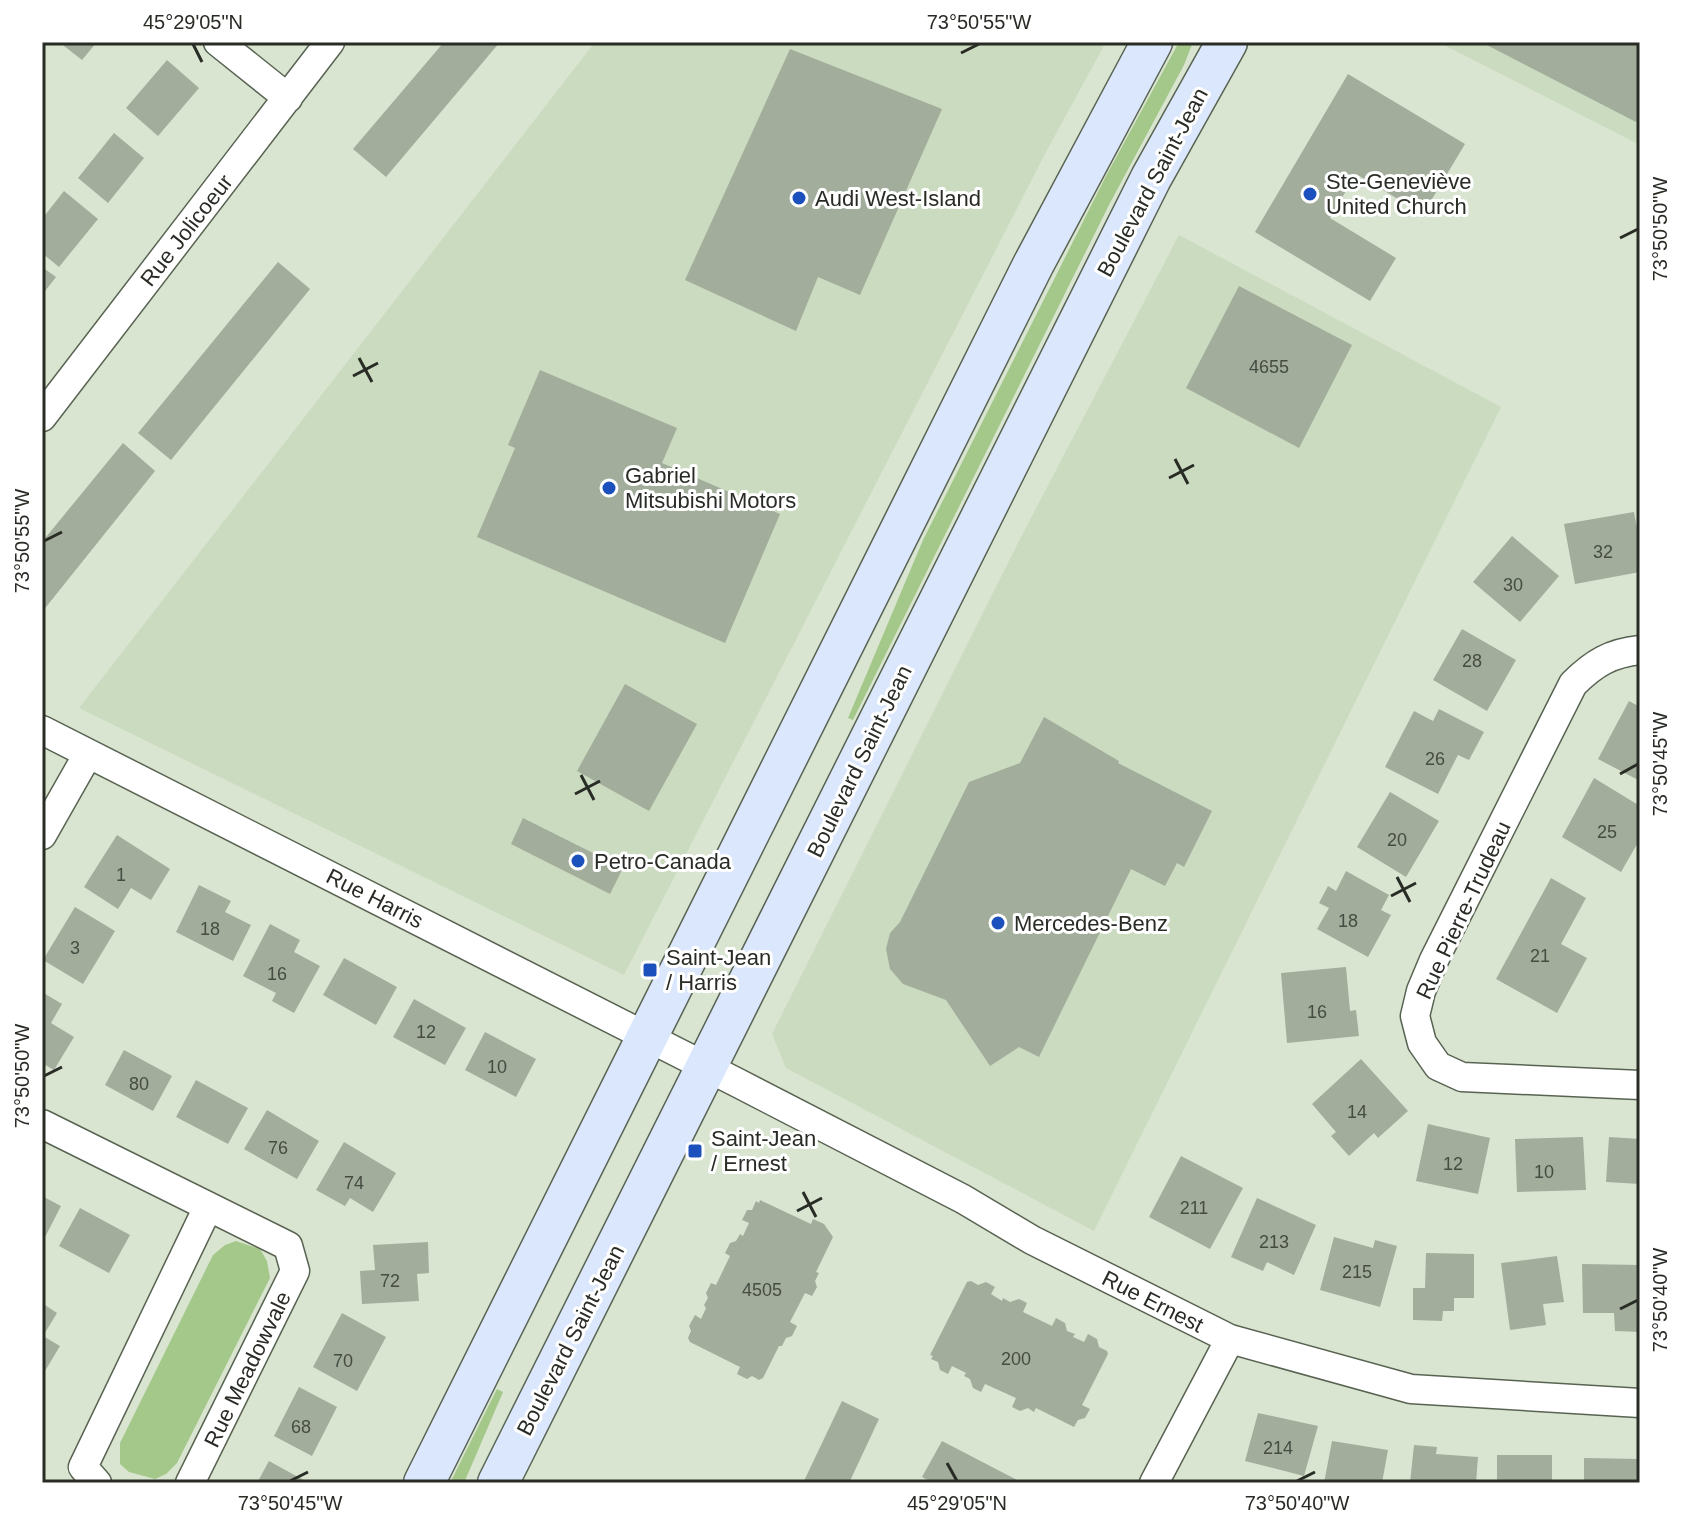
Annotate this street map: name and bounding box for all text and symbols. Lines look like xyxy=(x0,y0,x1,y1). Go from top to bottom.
text: 45°29'05"N xyxy=(143,11,243,33)
text: 73°50'55"W xyxy=(927,11,1031,33)
street label: Boulevard Saint-Jean xyxy=(1092,83,1213,281)
place label: Ste-Geneviève United Church xyxy=(1326,169,1472,219)
street label: Rue Jolicoeur xyxy=(135,170,238,291)
text: 73°50'50"W xyxy=(1649,177,1671,281)
marker: Ste-Geneviève United Church xyxy=(1301,185,1319,203)
place label: Audi West-Island xyxy=(815,186,981,211)
marker: Audi West-Island xyxy=(790,189,808,207)
house number: 4655 xyxy=(1249,357,1289,377)
place label: Gabriel Mitsubishi Motors xyxy=(625,463,796,513)
marker: Gabriel Mitsubishi Motors xyxy=(600,479,618,497)
text: 73°50'55"W xyxy=(11,489,33,593)
house number: 32 xyxy=(1593,542,1613,562)
house number: 30 xyxy=(1503,575,1523,595)
house number: 28 xyxy=(1462,651,1482,671)
street label: Boulevard Saint-Jean xyxy=(802,661,917,861)
text: 73°50'45"W xyxy=(1649,712,1671,816)
house number: 26 xyxy=(1425,749,1445,769)
street label: Rue Pierre-Trudeau xyxy=(1411,817,1516,1003)
house number: 25 xyxy=(1597,822,1617,842)
house number: 20 xyxy=(1387,830,1407,850)
place label: Petro-Canada xyxy=(594,849,732,874)
marker: Petro-Canada xyxy=(569,852,587,870)
street label: Rue Harris xyxy=(322,863,427,933)
house number: 1 xyxy=(116,865,126,885)
place label: Mercedes-Benz xyxy=(1014,911,1168,936)
house number: 18 xyxy=(1338,911,1358,931)
marker: Mercedes-Benz xyxy=(989,914,1007,932)
house number: 18 xyxy=(200,919,220,939)
house number: 3 xyxy=(70,938,80,958)
place label: Saint-Jean / Harris xyxy=(666,945,771,995)
house number: 21 xyxy=(1530,946,1550,966)
marker: Saint-Jean / Harris xyxy=(641,961,659,979)
house number: 16 xyxy=(267,964,287,984)
house number: 16 xyxy=(1307,1002,1327,1022)
house number: 12 xyxy=(416,1022,436,1042)
text: 73°50'50"W xyxy=(11,1024,33,1128)
house number: 10 xyxy=(487,1057,507,1077)
house number: 80 xyxy=(129,1074,149,1094)
house number: 14 xyxy=(1347,1102,1367,1122)
place label: Saint-Jean / Ernest xyxy=(711,1126,816,1176)
house number: 76 xyxy=(268,1138,288,1158)
marker: Saint-Jean / Ernest xyxy=(686,1142,704,1160)
house number: 12 xyxy=(1443,1154,1463,1174)
house number: 10 xyxy=(1534,1162,1554,1182)
house number: 74 xyxy=(344,1173,364,1193)
house number: 211 xyxy=(1180,1198,1208,1218)
house number: 213 xyxy=(1259,1232,1289,1252)
street label: Boulevard Saint-Jean xyxy=(512,1241,629,1440)
text: 73°50'40"W xyxy=(1649,1248,1671,1352)
house number: 215 xyxy=(1342,1262,1372,1282)
street label: Rue Ernest xyxy=(1098,1265,1207,1338)
house number: 72 xyxy=(380,1271,400,1291)
house number: 4505 xyxy=(742,1280,782,1300)
street label: Rue Meadowvale xyxy=(199,1287,296,1451)
house number: 200 xyxy=(1001,1349,1031,1369)
house number: 70 xyxy=(333,1351,353,1371)
house number: 68 xyxy=(291,1417,311,1437)
house number: 214 xyxy=(1263,1438,1293,1458)
text: 73°50'45"W xyxy=(238,1492,342,1514)
text: 45°29'05"N xyxy=(907,1492,1007,1514)
text: 73°50'40"W xyxy=(1245,1492,1349,1514)

